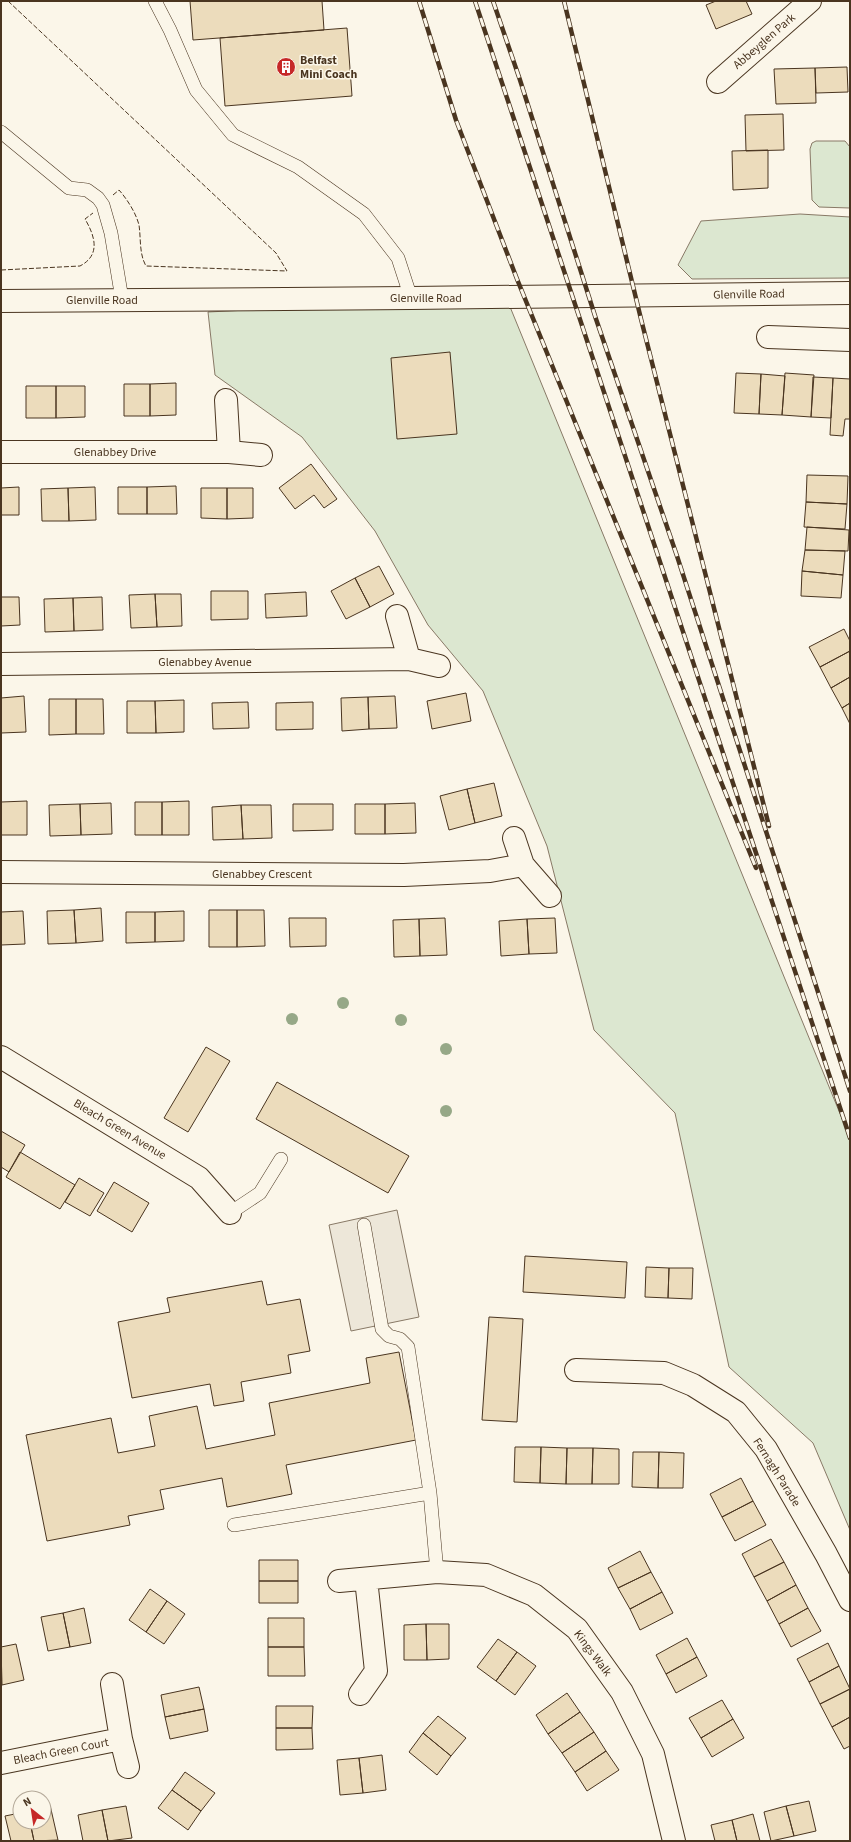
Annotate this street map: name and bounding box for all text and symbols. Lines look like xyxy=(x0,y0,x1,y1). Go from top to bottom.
street label: Abbeyglen Park xyxy=(729,9,799,73)
place label: Belfast Mini Coach xyxy=(300,52,357,83)
building icon: Belfast Mini Coach xyxy=(275,56,297,78)
street label: Glenville Road xyxy=(713,285,785,304)
street label: Glenville Road xyxy=(390,290,462,307)
street label: Glenville Road xyxy=(66,292,138,309)
street label: Glenabbey Drive xyxy=(74,444,156,461)
street label: Glenabbey Avenue xyxy=(158,654,252,671)
street label: Glenabbey Crescent xyxy=(212,866,312,883)
street label: Bleach Green Avenue xyxy=(70,1095,169,1164)
street label: Fernagh Parade xyxy=(749,1435,805,1510)
street label: Kings Walk xyxy=(569,1627,616,1680)
street label: Bleach Green Court xyxy=(12,1734,110,1769)
north arrow xyxy=(12,1790,52,1830)
text: N xyxy=(20,1793,34,1810)

